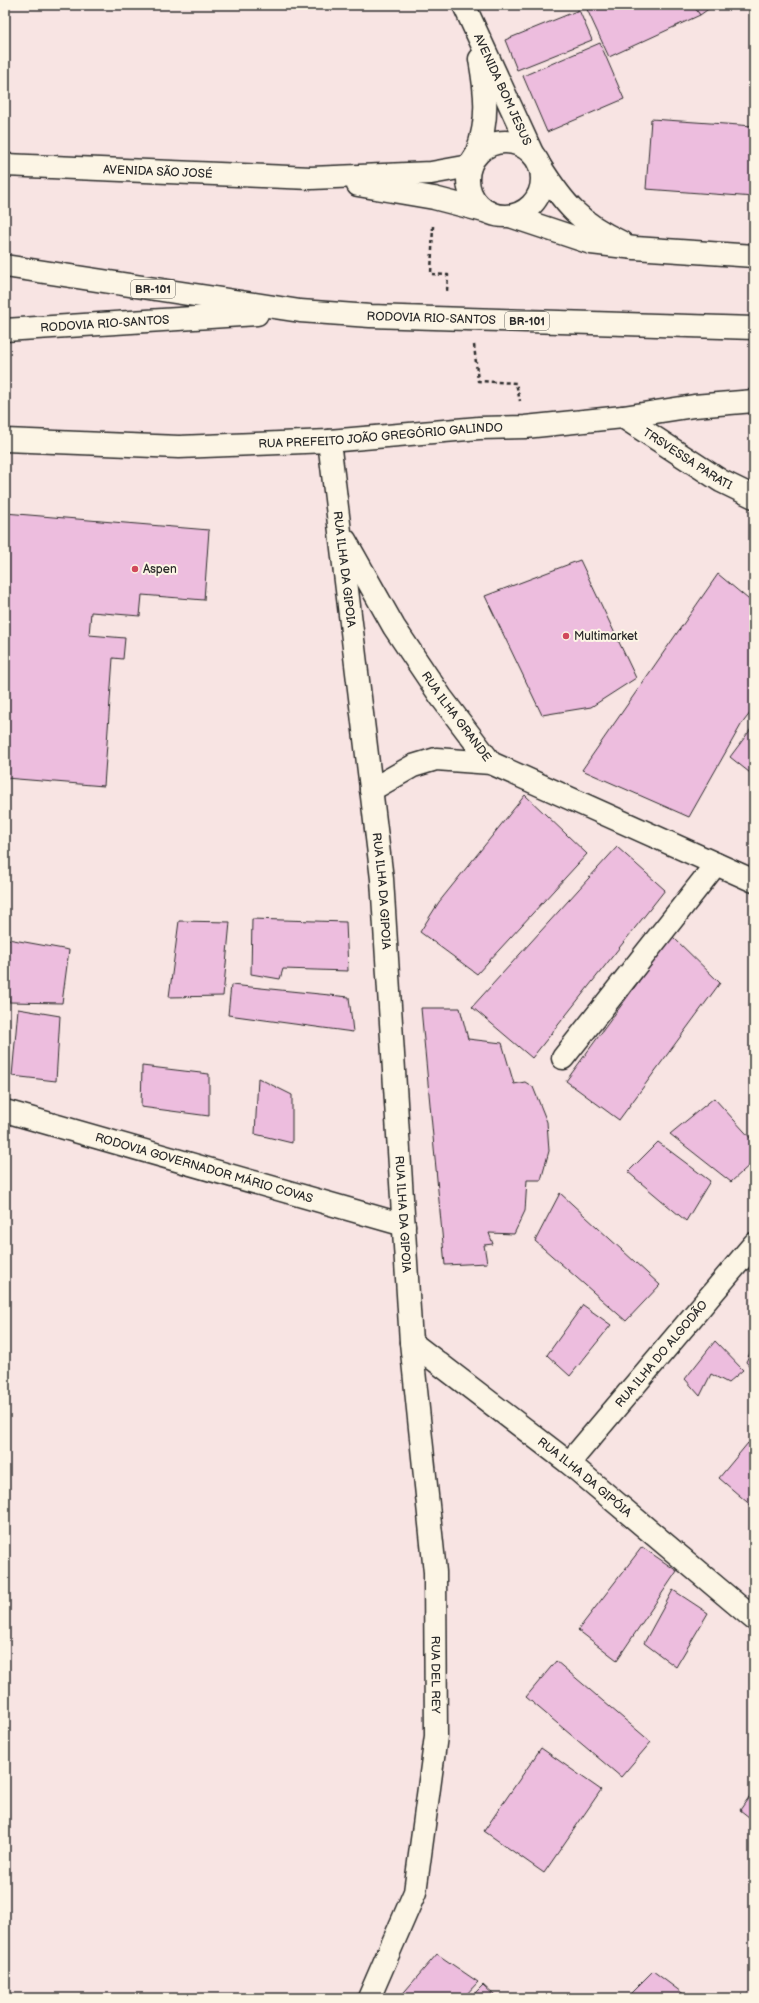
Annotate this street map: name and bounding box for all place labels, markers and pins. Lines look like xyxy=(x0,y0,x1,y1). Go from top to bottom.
place label: Aspen xyxy=(143,562,177,577)
marker: Aspen xyxy=(130,564,140,574)
place label: Multimarket xyxy=(574,629,638,644)
marker: Multimarket xyxy=(561,631,571,641)

